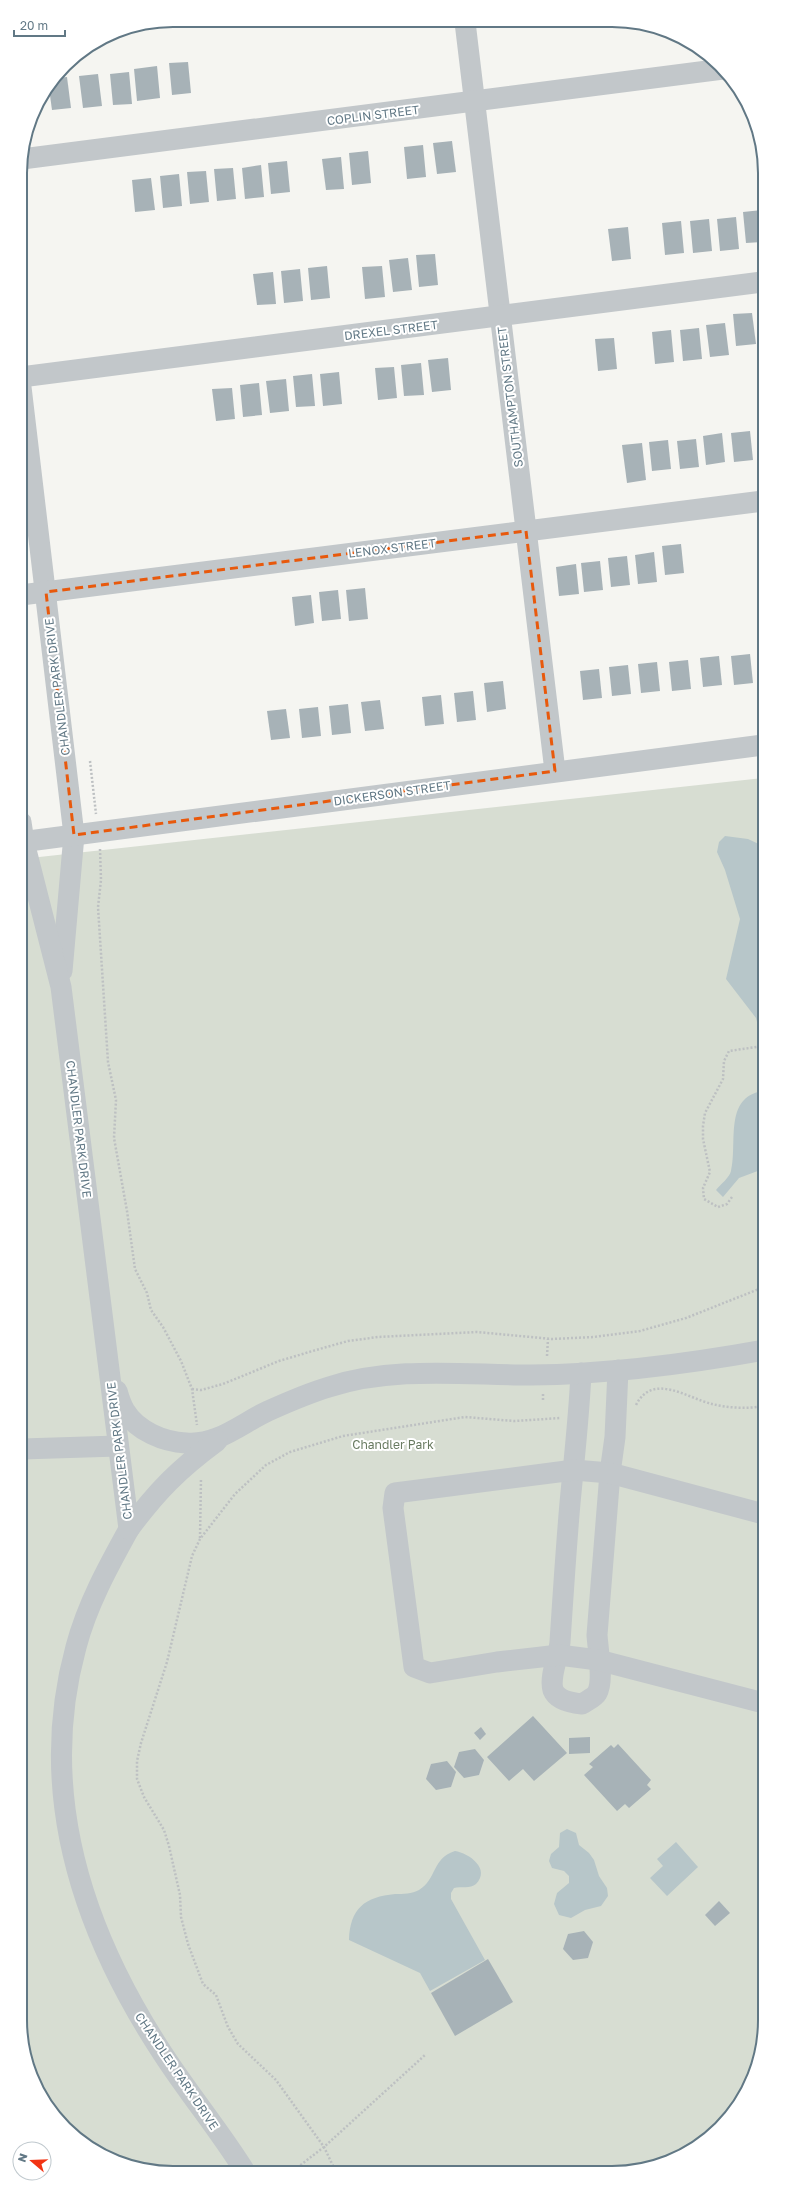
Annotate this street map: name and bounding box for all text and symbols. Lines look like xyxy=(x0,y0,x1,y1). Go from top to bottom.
scale bar xyxy=(14,12,65,38)
text: 20 m xyxy=(20,18,48,33)
street label: COPLIN STREET xyxy=(326,102,421,128)
street label: DREXEL STREET xyxy=(343,317,439,343)
street label: SOUTHAMPTON STREET xyxy=(494,325,526,468)
street label: LENOX STREET xyxy=(347,535,437,561)
street label: CHANDLER PARK DRIVE xyxy=(41,617,73,757)
street label: DICKERSON STREET xyxy=(332,777,452,809)
street label: CHANDLER PARK DRIVE xyxy=(63,1059,95,1199)
street label: CHANDLER PARK DRIVE xyxy=(103,1381,135,1521)
park label: Chandler Park xyxy=(352,1437,434,1452)
street label: CHANDLER PARK DRIVE xyxy=(132,2010,222,2132)
north arrow xyxy=(12,2141,52,2181)
text: N xyxy=(15,2152,30,2164)

